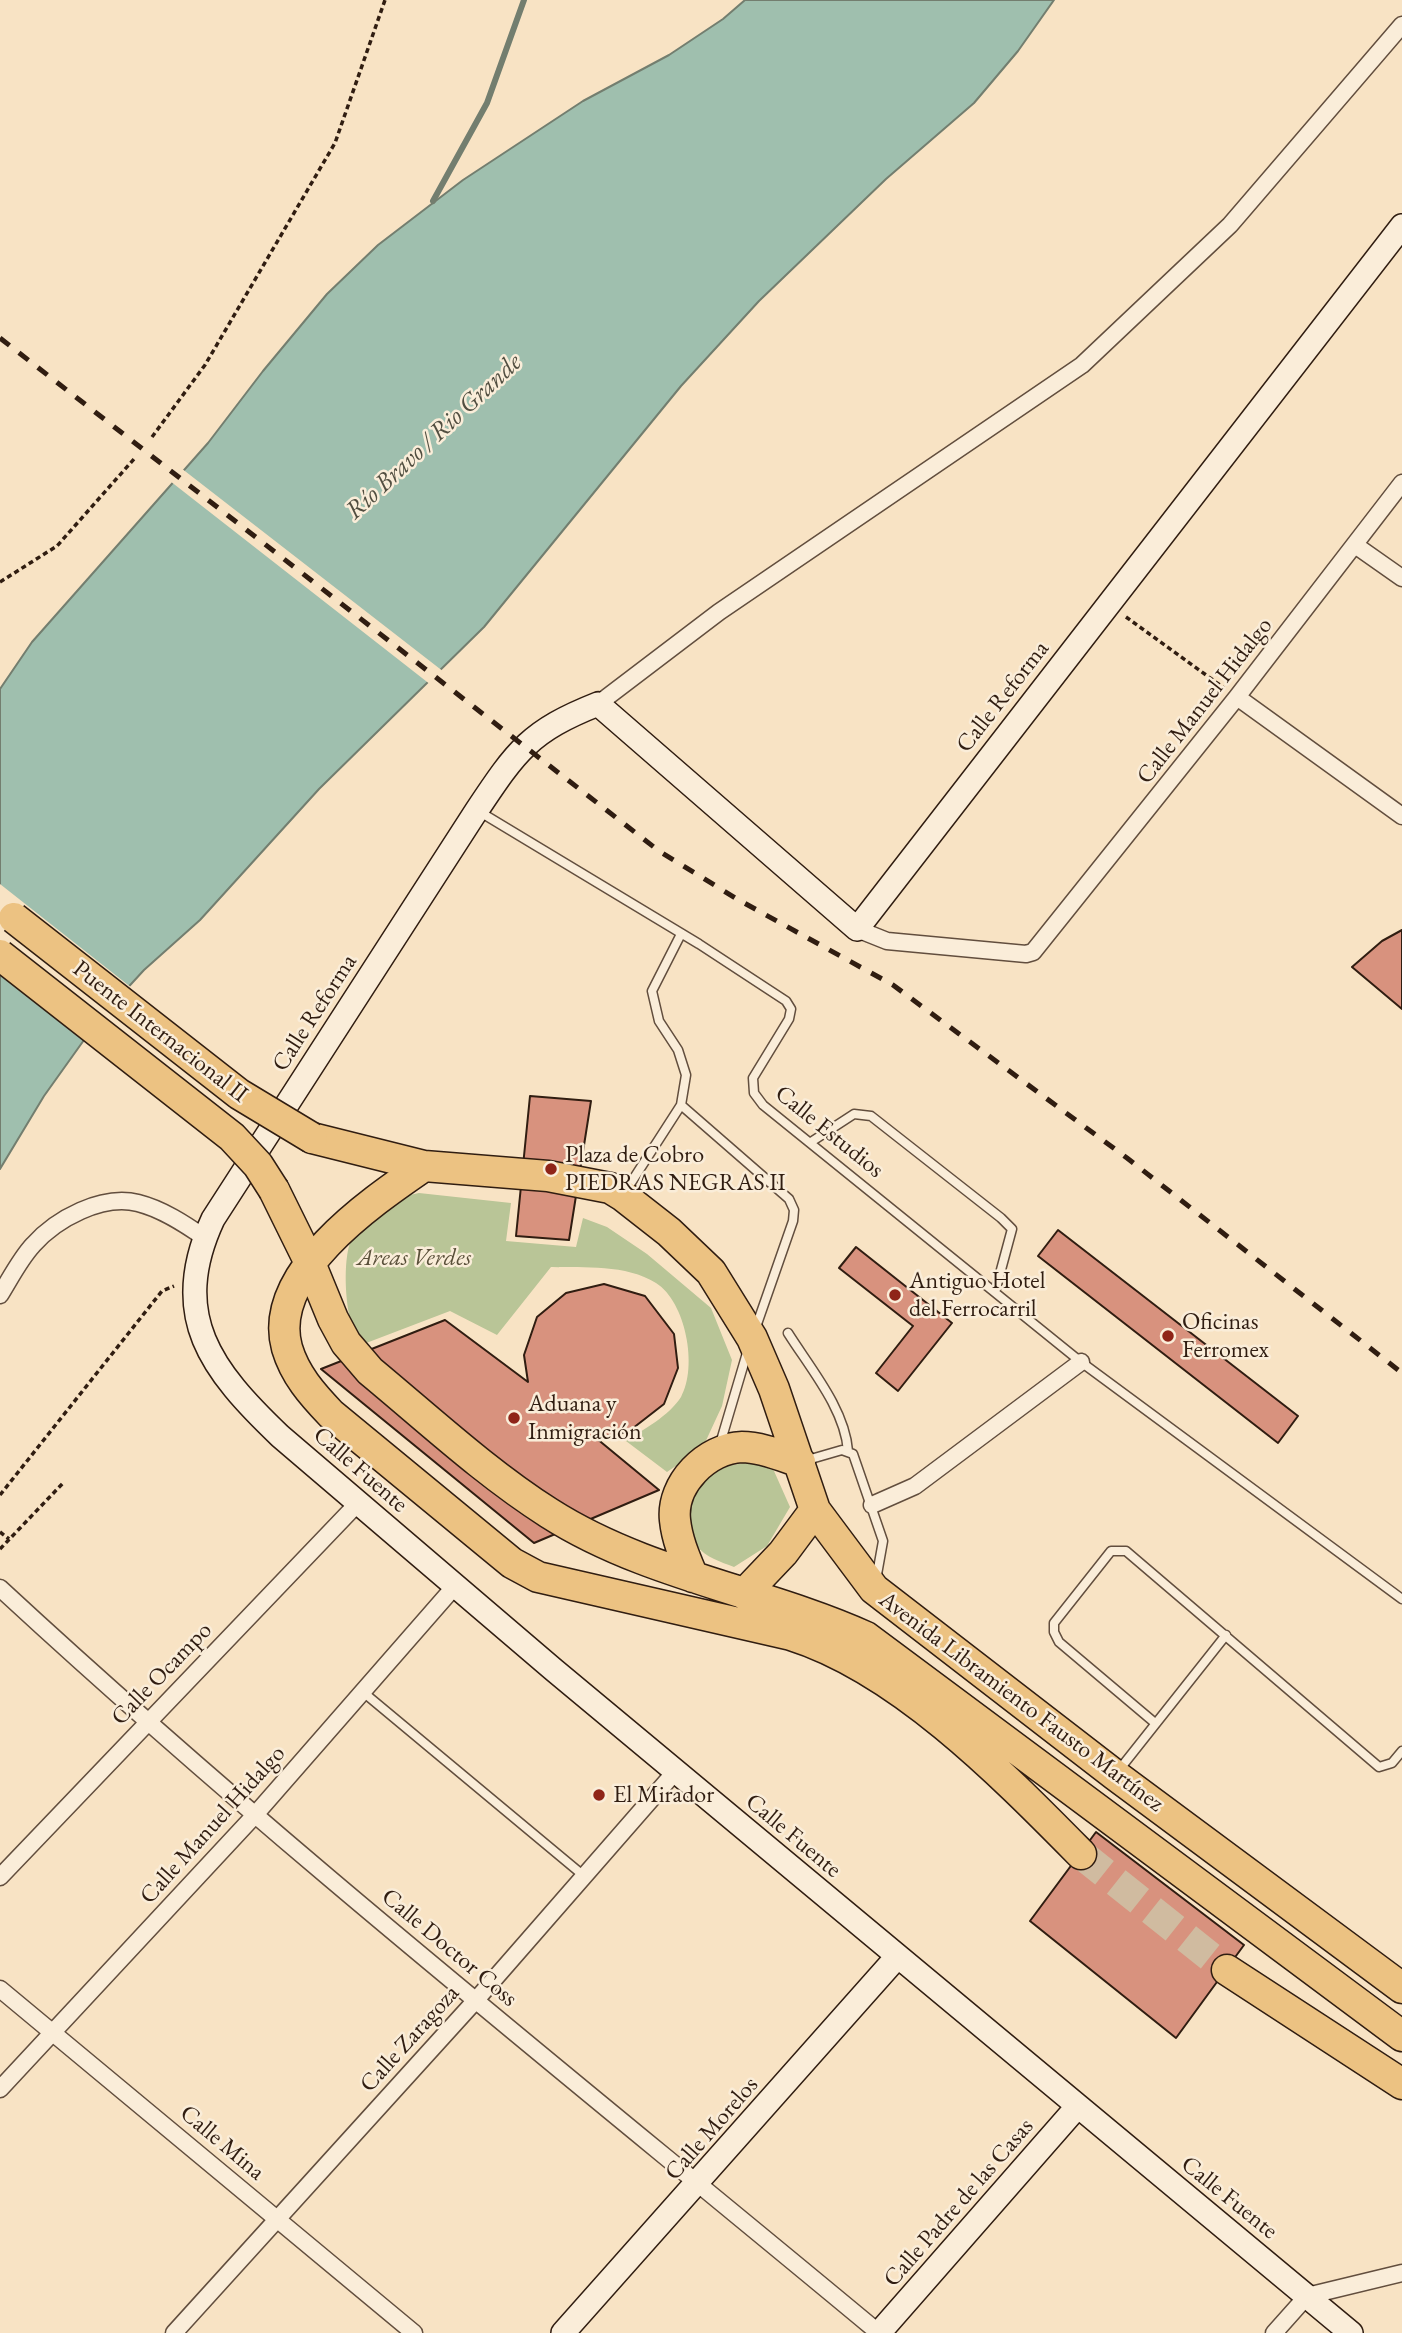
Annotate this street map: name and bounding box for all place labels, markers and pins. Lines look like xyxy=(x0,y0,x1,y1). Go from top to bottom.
place label: Plaza de Cobro PIEDRAS NEGRAS II xyxy=(565,1141,786,1197)
marker: Plaza de Cobro PIEDRAS NEGRAS II xyxy=(543,1161,559,1177)
place label: Antiguo Hotel del Ferrocarril xyxy=(909,1267,1045,1323)
marker: Antiguo Hotel del Ferrocarril xyxy=(887,1287,903,1303)
place label: Oficinas Ferromex xyxy=(1182,1308,1269,1364)
marker: Oficinas Ferromex xyxy=(1160,1328,1176,1344)
place label: Aduana y Inmigración xyxy=(528,1390,642,1446)
marker: Aduana y Inmigración xyxy=(506,1410,522,1426)
place label: El Mirador xyxy=(613,1781,714,1809)
marker: El Mirador xyxy=(591,1787,607,1803)

